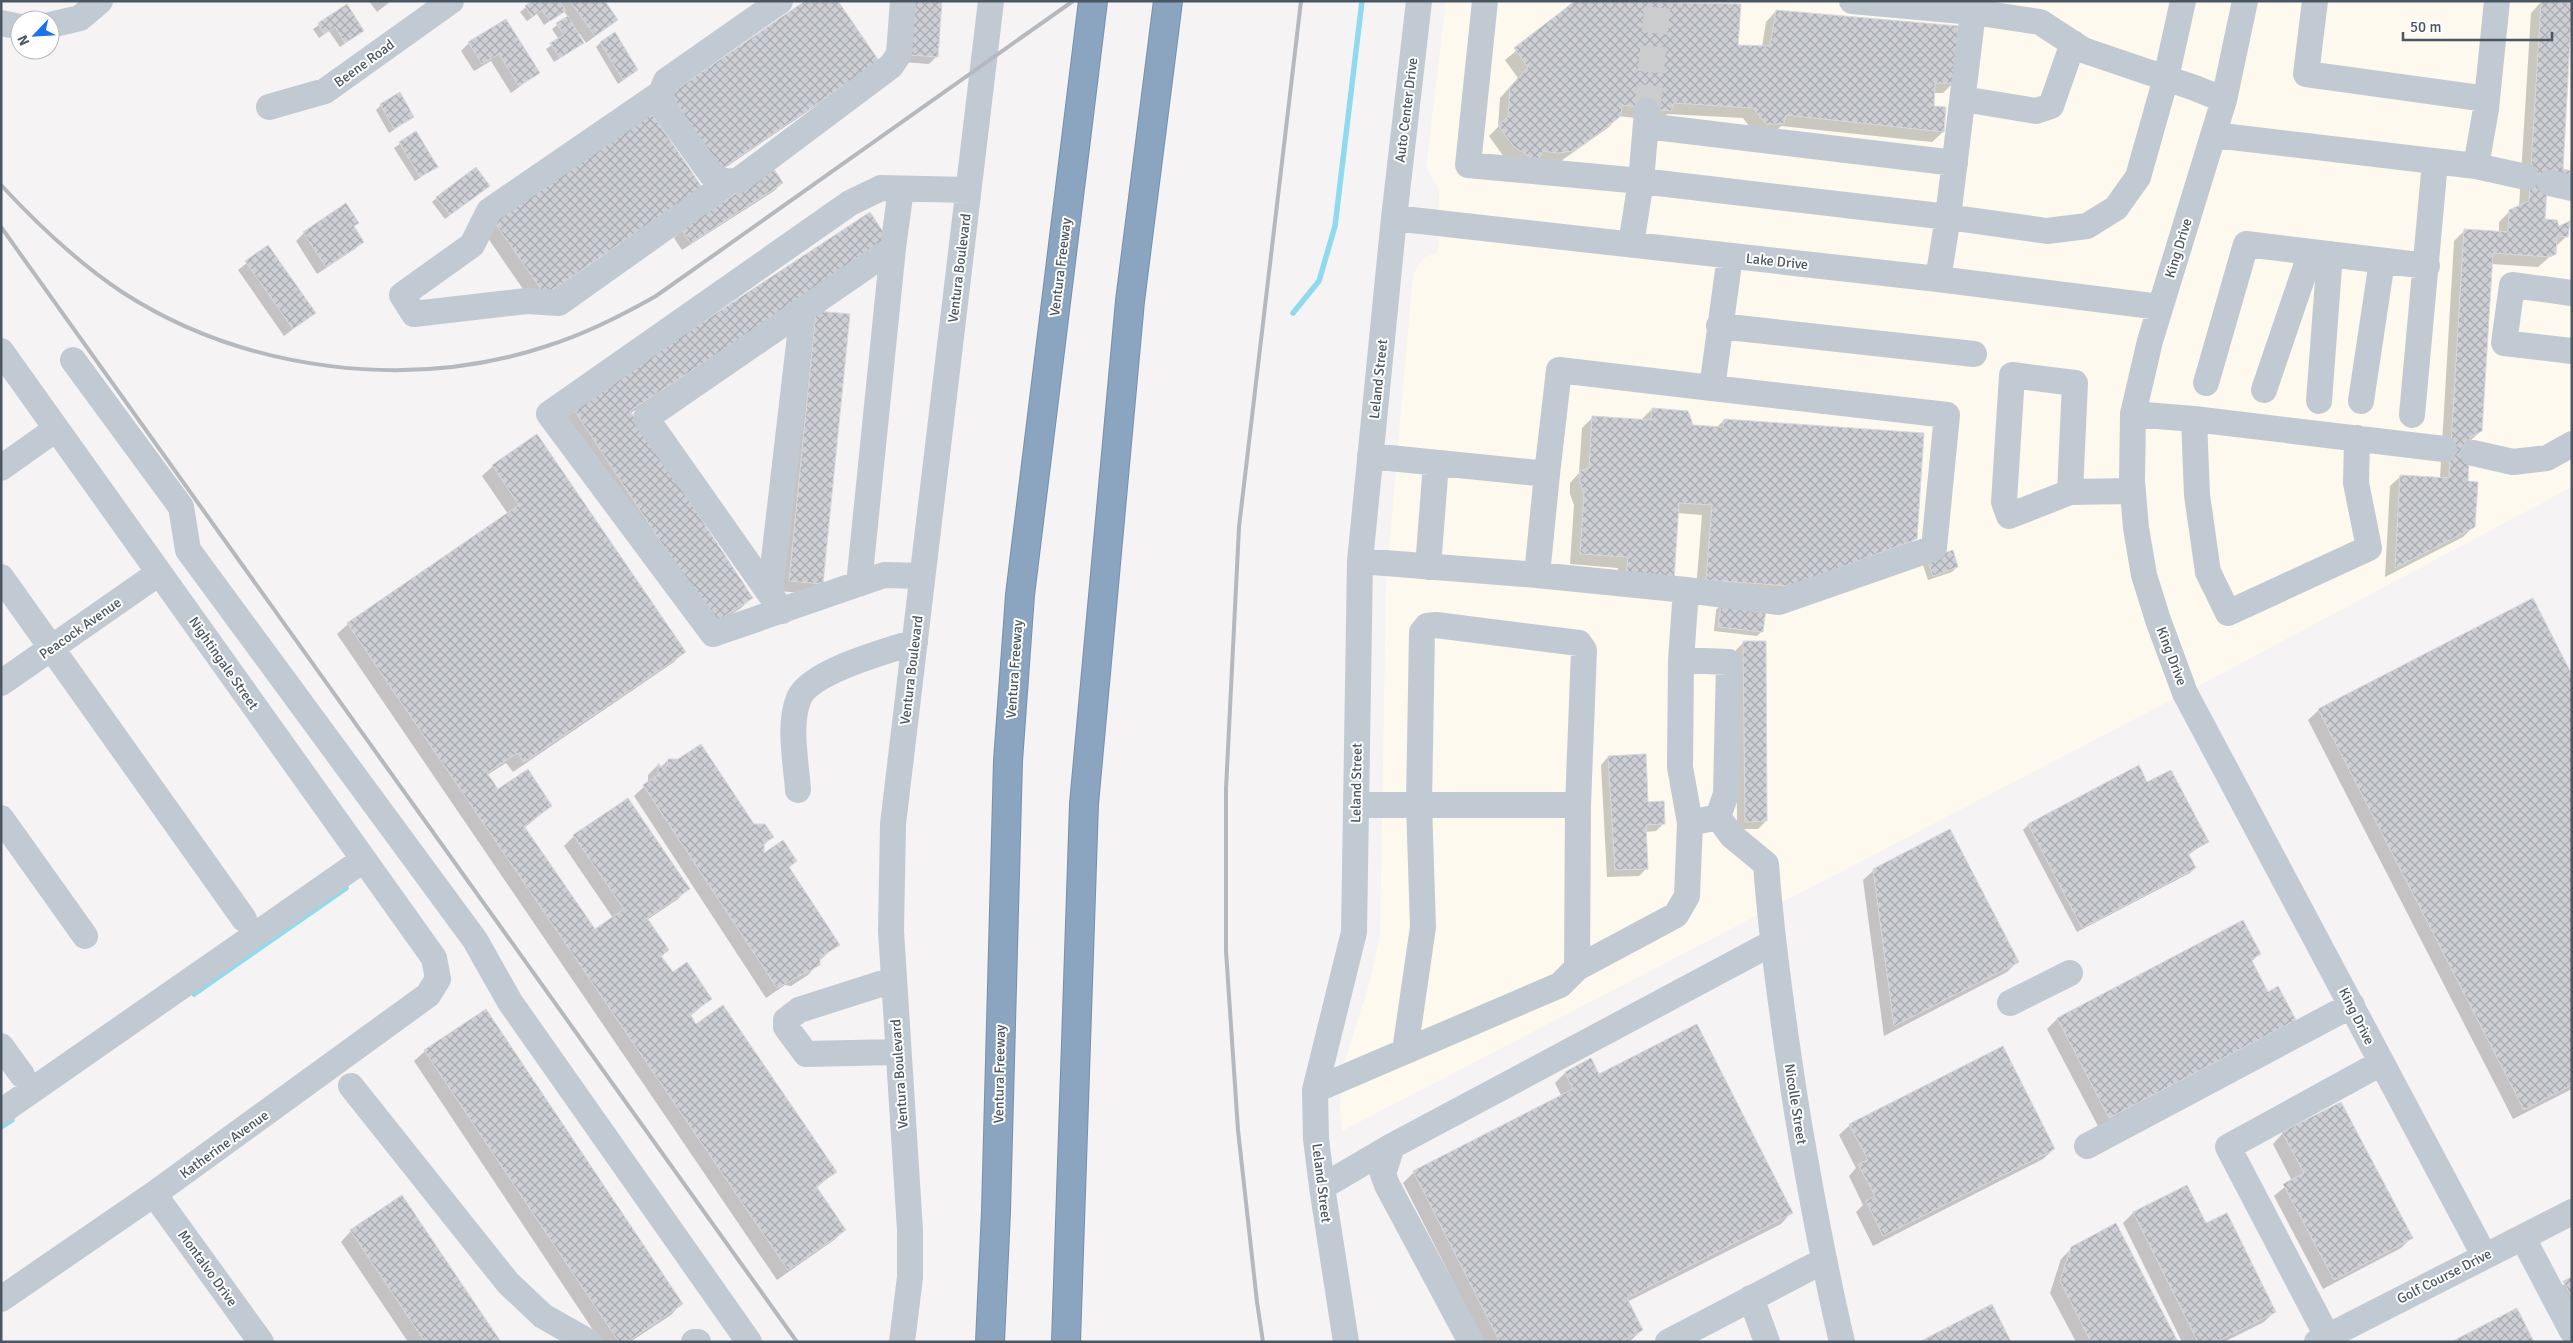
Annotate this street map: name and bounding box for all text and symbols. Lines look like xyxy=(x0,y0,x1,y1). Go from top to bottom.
north arrow xyxy=(10,10,60,60)
scale bar xyxy=(2403,10,2552,42)
text: 50 m xyxy=(2410,18,2441,36)
text: N xyxy=(14,32,33,48)
street label: Beene Road xyxy=(331,36,398,91)
street label: Auto Center Drive xyxy=(1392,57,1421,163)
street label: Ventura Boulevard xyxy=(944,212,975,324)
street label: Ventura Freeway xyxy=(1046,216,1075,317)
street label: King Drive xyxy=(2161,216,2196,280)
street label: Lake Drive xyxy=(1745,250,1809,273)
street label: Leland Street xyxy=(1366,338,1391,420)
street label: Peacock Avenue xyxy=(36,594,124,663)
street label: Nightingale Street xyxy=(185,613,262,713)
street label: Ventura Boulevard xyxy=(896,614,927,726)
street label: Ventura Freeway xyxy=(1003,619,1026,719)
street label: King Drive xyxy=(2153,624,2190,688)
street label: Leland Street xyxy=(1347,743,1366,823)
street label: King Drive xyxy=(2335,985,2378,1048)
street label: Ventura Boulevard xyxy=(887,1019,912,1129)
street label: Ventura Freeway xyxy=(990,1024,1009,1124)
street label: Nicolle Street xyxy=(1781,1062,1810,1146)
street label: Katherine Avenue xyxy=(177,1107,272,1182)
street label: Leland Street xyxy=(1308,1142,1335,1224)
street label: Montalvo Drive xyxy=(174,1227,241,1310)
street label: Golf Course Drive xyxy=(2394,1245,2494,1308)

